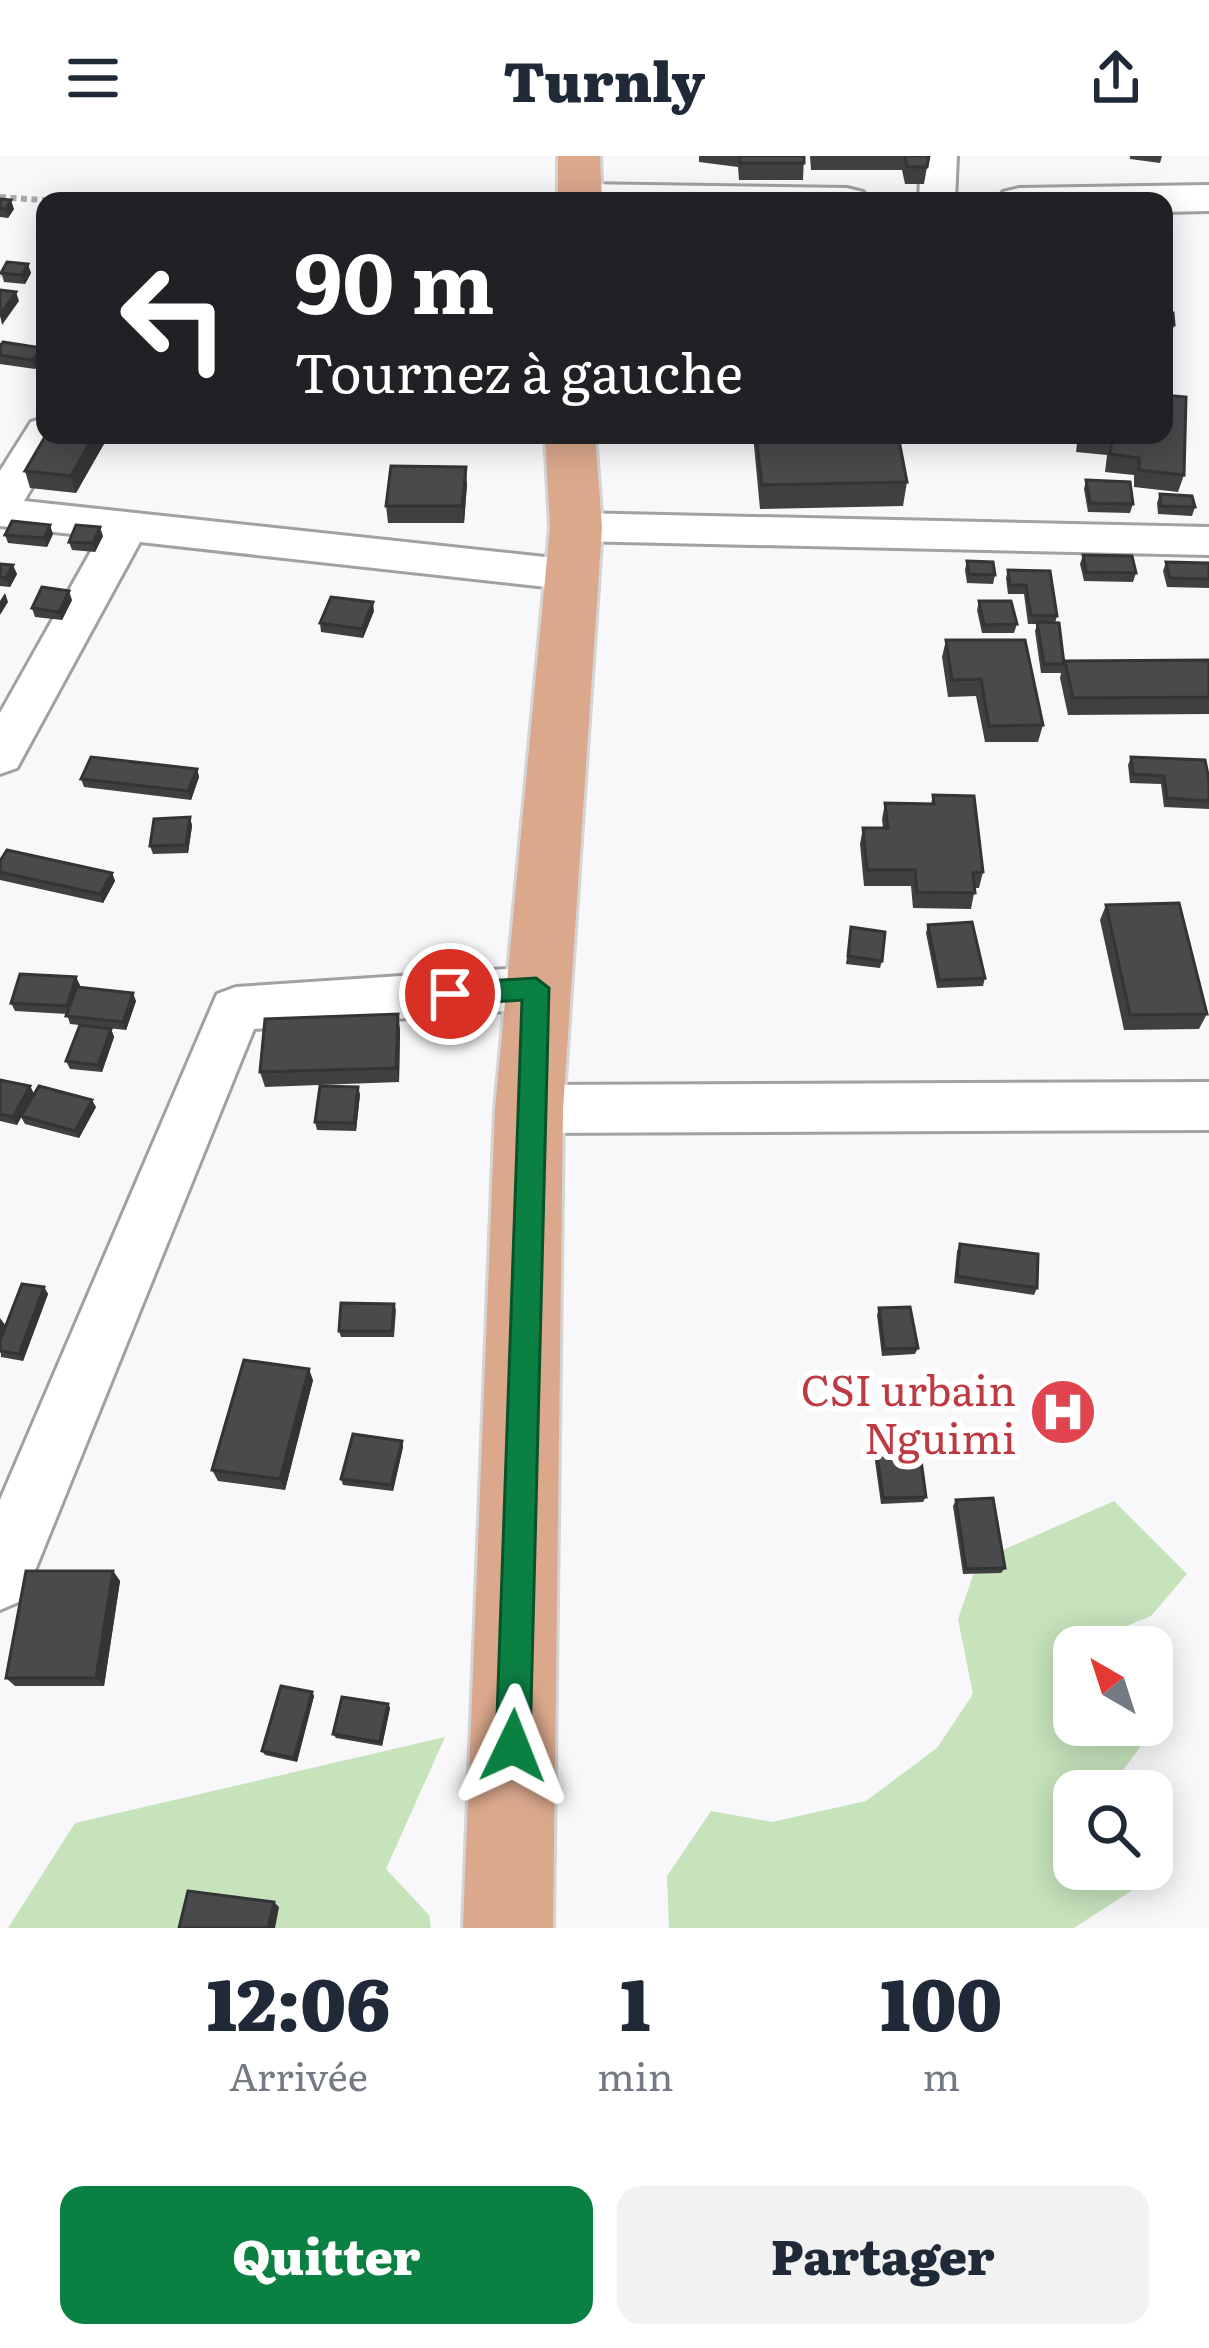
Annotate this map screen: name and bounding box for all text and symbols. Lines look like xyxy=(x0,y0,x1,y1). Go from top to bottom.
text: Turnly xyxy=(504,38,705,119)
icon: menu xyxy=(60,45,126,111)
icon: share xyxy=(1083,45,1149,111)
text: 90 m xyxy=(294,215,495,340)
icon: left xyxy=(96,240,252,396)
text: Tournez à gauche xyxy=(294,329,743,410)
pin xyxy=(399,943,501,1045)
icon: arrive xyxy=(417,961,483,1027)
place label: CSI urbain Nguimi xyxy=(801,1357,1016,1467)
hospital icon: CSI urbain Nguimi xyxy=(1028,1377,1098,1447)
north arrow xyxy=(1053,1626,1173,1746)
map controls xyxy=(1053,1626,1173,1890)
position arrow xyxy=(450,1683,576,1809)
button: search xyxy=(1053,1770,1173,1890)
text: 12:06 xyxy=(207,1946,390,2053)
text: 1 xyxy=(620,1946,650,2053)
text: 100 xyxy=(880,1946,1002,2053)
text: Arrivée xyxy=(229,2045,368,2103)
text: min xyxy=(597,2045,674,2103)
text: m xyxy=(922,2045,960,2103)
button: Quitter xyxy=(60,2186,593,2324)
button: Partager xyxy=(617,2186,1149,2324)

